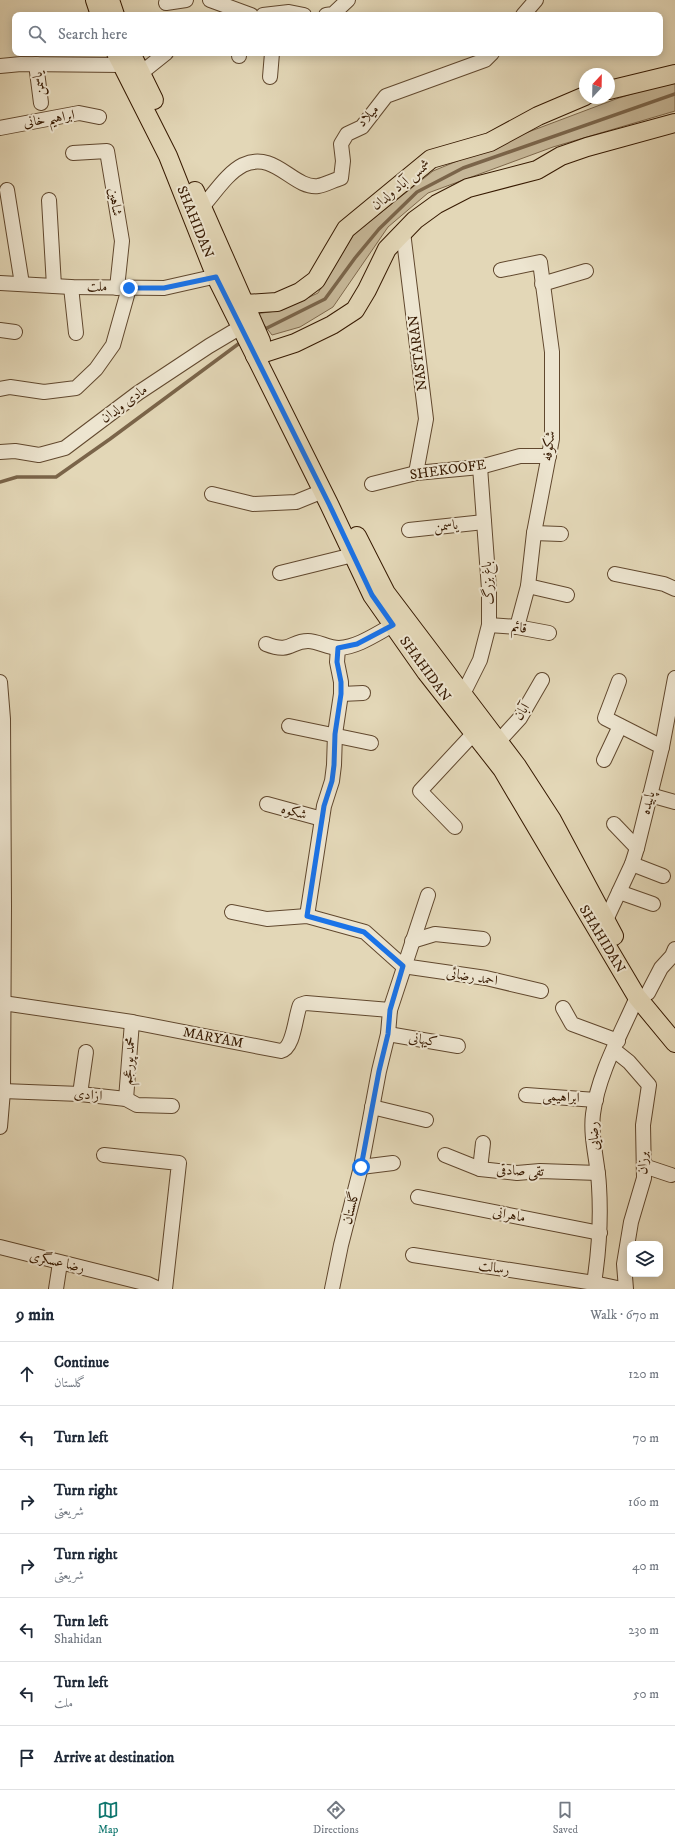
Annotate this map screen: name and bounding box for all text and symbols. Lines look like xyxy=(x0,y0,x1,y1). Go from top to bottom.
search box xyxy=(12,12,663,56)
icon: search xyxy=(26,23,48,45)
text: Search here xyxy=(58,25,127,44)
north arrow xyxy=(579,68,615,104)
street label: یاسمن xyxy=(28,70,49,97)
street label: میلاد xyxy=(353,101,383,131)
street label: ابراهیم خانی xyxy=(22,106,77,136)
street label: شمس آباد ولدان xyxy=(368,155,434,215)
street label: SHAHIDAN xyxy=(172,183,218,261)
street label: شاهین xyxy=(104,187,126,217)
street label: ملت xyxy=(87,278,107,296)
route end xyxy=(120,279,138,297)
street label: NASTARAN xyxy=(404,314,432,392)
street label: مادی ولدان xyxy=(97,381,151,427)
street label: شکوفه xyxy=(538,430,560,462)
street label: SHEKOOFE xyxy=(409,456,487,484)
street label: یاسمن xyxy=(433,516,460,536)
street label: باغ بزرگ xyxy=(478,560,500,605)
street label: قائم xyxy=(510,618,528,641)
street label: SHAHIDAN xyxy=(395,633,455,706)
street label: آبان xyxy=(510,698,535,724)
street label: پابیده xyxy=(636,788,661,817)
street label: شکوه xyxy=(279,800,309,824)
street label: SHAHIDAN xyxy=(575,902,630,977)
street label: احمد رضائی xyxy=(445,964,499,990)
street label: MARYAM xyxy=(181,1023,245,1053)
street label: کیهانی xyxy=(407,1029,439,1051)
street label: محمد پورعجم xyxy=(118,1036,144,1086)
street label: ازادی xyxy=(73,1085,103,1105)
street label: ابراهیمی xyxy=(542,1087,580,1107)
street label: رضایی xyxy=(584,1121,604,1151)
street label: برزان xyxy=(634,1151,652,1175)
route start xyxy=(352,1158,370,1176)
street label: تقی صادقی xyxy=(496,1161,544,1182)
street label: گلستان xyxy=(338,1190,364,1226)
street label: ماهرانی xyxy=(491,1203,527,1227)
map controls xyxy=(627,1241,663,1277)
button: layers xyxy=(627,1241,663,1277)
street label: رضا عسگری xyxy=(28,1247,86,1277)
street label: رسالت xyxy=(477,1257,511,1279)
text: 9 min xyxy=(16,1304,54,1326)
text: Walk · 670 m xyxy=(590,1307,659,1323)
text: Continue xyxy=(54,1353,109,1372)
icon: ahead xyxy=(16,1363,38,1385)
text: 120 m xyxy=(628,1366,659,1382)
text: گلستان xyxy=(54,1375,85,1391)
icon: left xyxy=(16,1427,38,1449)
text: Turn left xyxy=(54,1428,108,1447)
text: 70 m xyxy=(633,1430,659,1446)
text: Turn right xyxy=(54,1481,117,1500)
icon: right xyxy=(16,1491,38,1513)
text: 160 m xyxy=(628,1494,659,1510)
text: شریعتی xyxy=(54,1503,84,1519)
text: Turn right xyxy=(54,1545,117,1564)
icon: right xyxy=(16,1555,38,1577)
text: 40 m xyxy=(632,1558,659,1574)
text: شریعتی xyxy=(54,1567,84,1583)
text: Turn left xyxy=(54,1612,108,1631)
icon: left xyxy=(16,1619,38,1641)
text: 230 m xyxy=(628,1622,659,1638)
text: Shahidan xyxy=(54,1631,102,1647)
text: Turn left xyxy=(54,1673,108,1692)
icon: left xyxy=(16,1683,38,1705)
text: 50 m xyxy=(633,1686,659,1702)
text: ملت xyxy=(54,1695,73,1711)
icon: arrive xyxy=(16,1747,38,1769)
text: Arrive at destination xyxy=(54,1748,174,1767)
tab: Map xyxy=(97,1799,119,1837)
tab: Directions xyxy=(313,1799,359,1837)
tab: Saved xyxy=(553,1799,578,1837)

